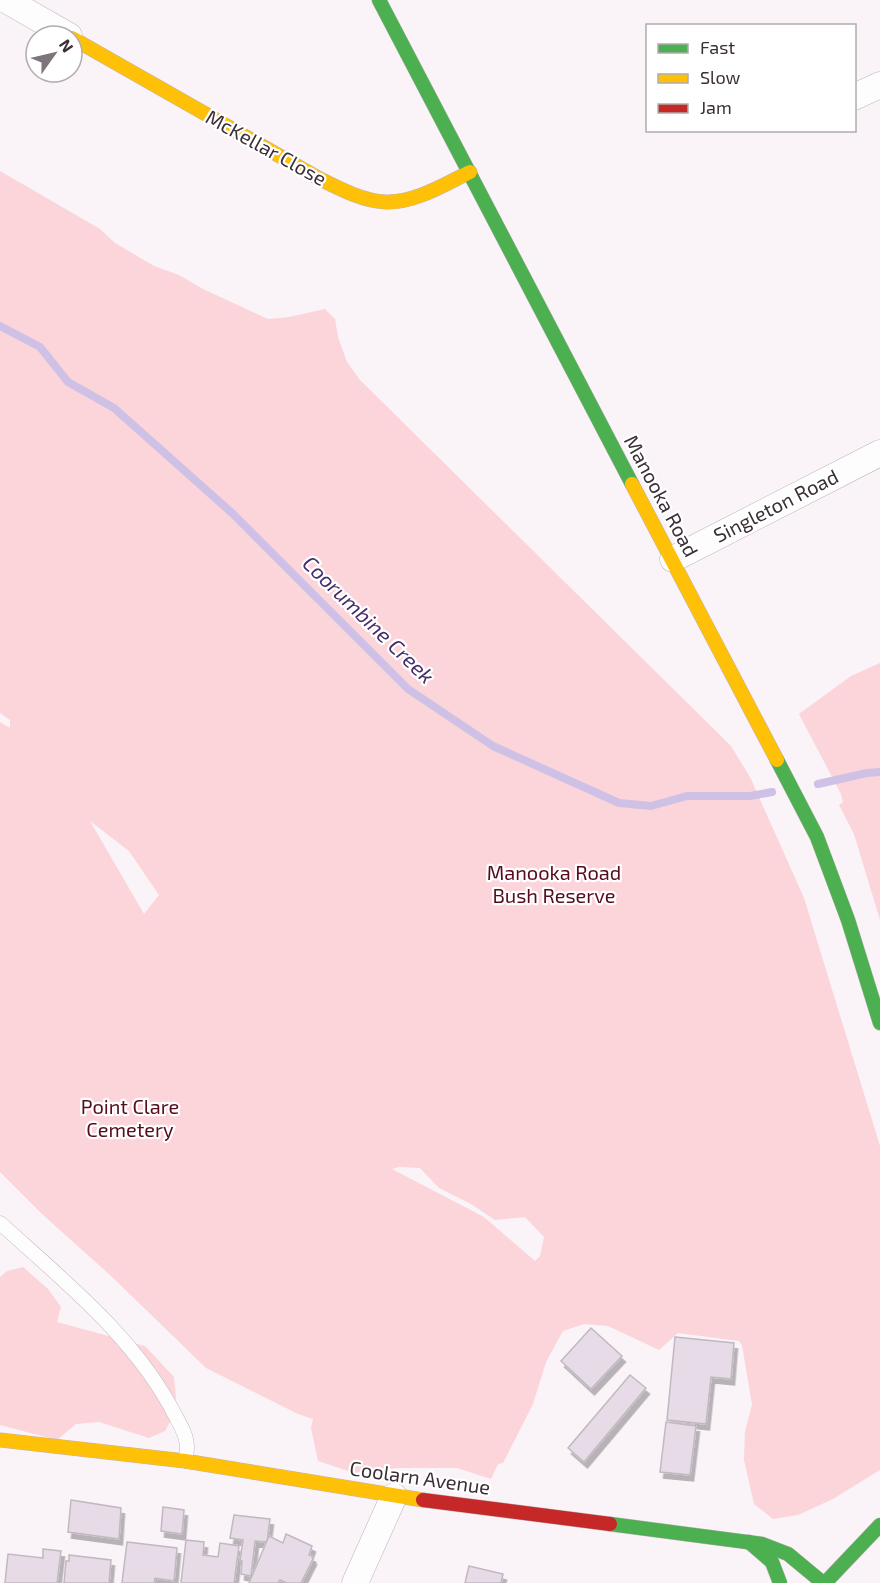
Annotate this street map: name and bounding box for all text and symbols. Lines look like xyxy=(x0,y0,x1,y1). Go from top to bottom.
north arrow xyxy=(24,24,84,84)
legend xyxy=(646,24,856,132)
text: N xyxy=(56,35,78,55)
text: Fast xyxy=(700,36,735,58)
text: Slow xyxy=(700,66,741,88)
text: Jam xyxy=(700,96,732,118)
street label: McKellar Close xyxy=(202,104,331,190)
street label: Manooka Road xyxy=(620,430,704,561)
street label: Singleton Road xyxy=(709,463,842,547)
water label: Coorumbine Creek xyxy=(298,550,440,688)
park label: Manooka Road Bush Reserve xyxy=(487,860,621,907)
park label: Point Clare Cemetery xyxy=(81,1094,179,1141)
street label: Coolarn Avenue xyxy=(348,1455,492,1499)

